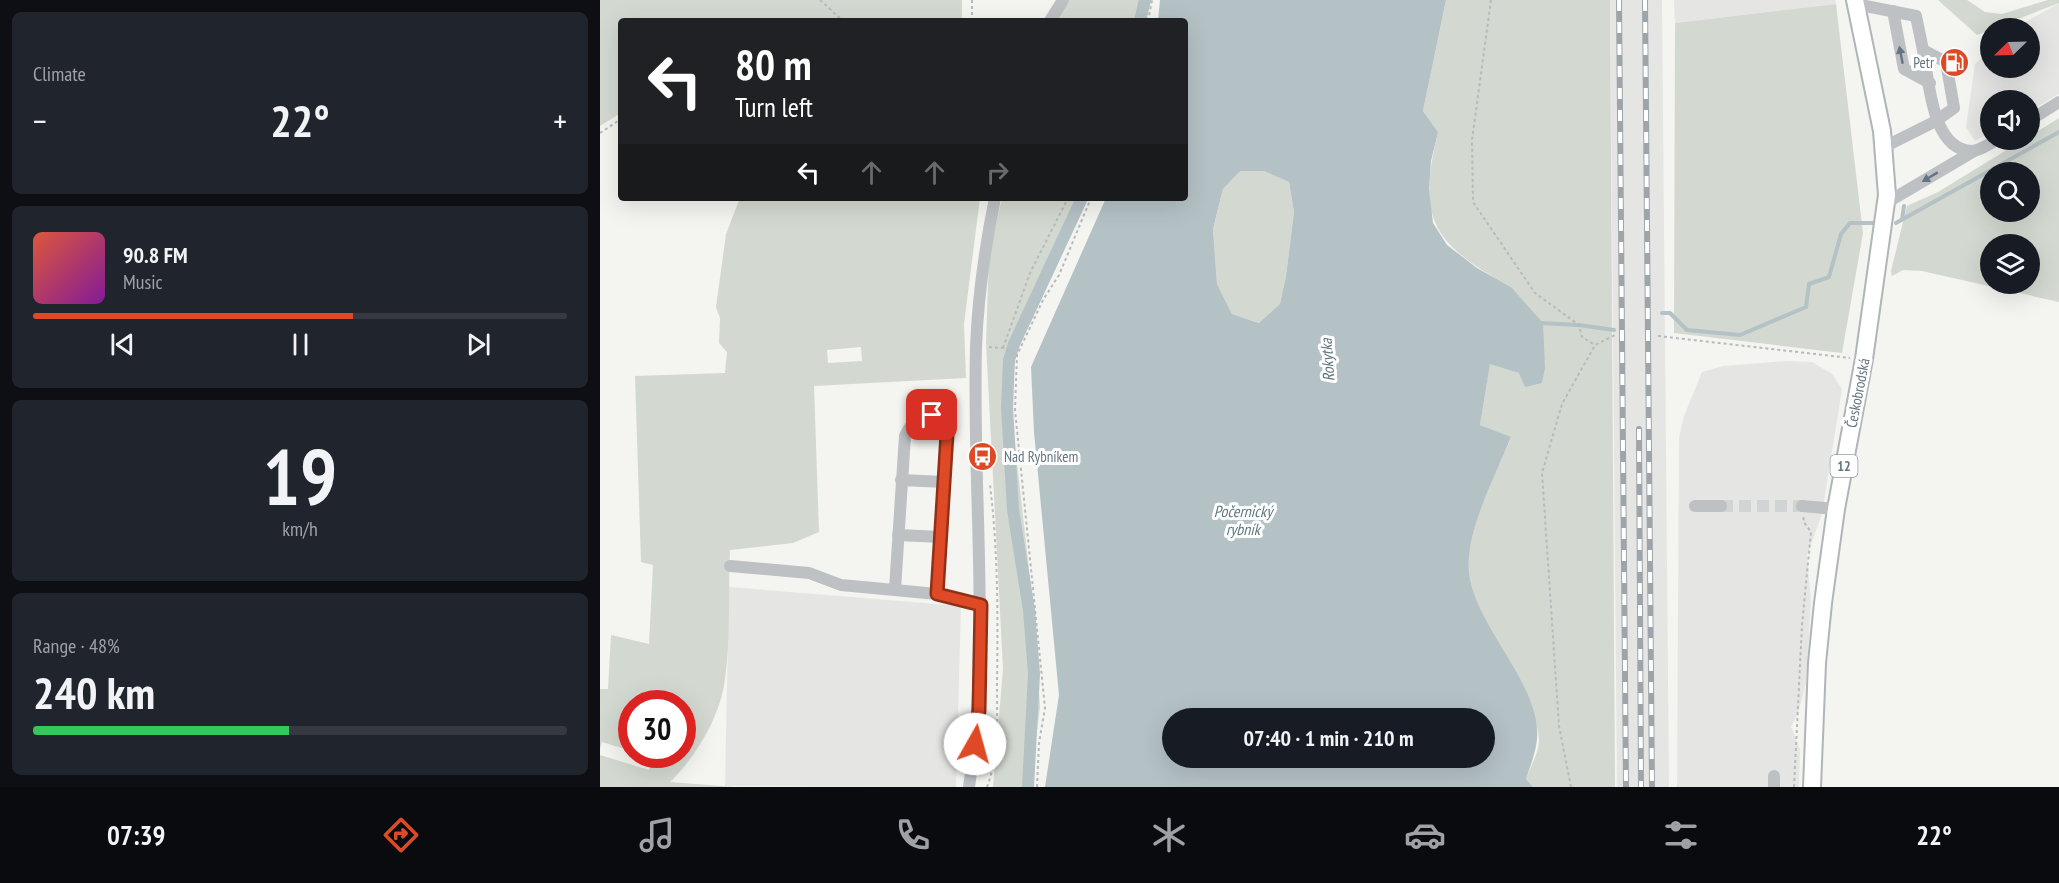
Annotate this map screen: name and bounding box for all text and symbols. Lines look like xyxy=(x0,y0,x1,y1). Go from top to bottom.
north arrow xyxy=(1980,18,2040,78)
map controls xyxy=(1980,18,2040,294)
text: 80 m xyxy=(735,37,812,92)
icon: left xyxy=(636,42,714,120)
one-way arrow xyxy=(1896,45,1905,64)
fuel station icon: Petr xyxy=(1939,47,1971,79)
place label: Petr xyxy=(1913,53,1935,72)
text: Climate xyxy=(33,61,86,87)
text: Turn left xyxy=(735,90,813,124)
button: sound xyxy=(1980,90,2040,150)
text: 22° xyxy=(270,91,330,149)
text: − xyxy=(33,99,47,142)
text: + xyxy=(553,99,567,142)
icon: left xyxy=(792,156,825,189)
icon: ahead xyxy=(855,156,888,189)
icon: ahead xyxy=(918,156,951,189)
icon: right xyxy=(981,156,1014,189)
button: search xyxy=(1980,162,2040,222)
one-way arrow xyxy=(1922,172,1938,183)
button: layers xyxy=(1980,234,2040,294)
text: 90.8 FM xyxy=(123,241,188,269)
text: Music xyxy=(123,269,163,295)
icon: previous xyxy=(106,328,139,361)
icon: pause xyxy=(284,328,317,361)
icon: next xyxy=(462,328,495,361)
water label: Rokytka xyxy=(1315,336,1338,382)
street label: Českobrodská xyxy=(1841,357,1874,429)
pin xyxy=(906,389,957,440)
icon: arrive xyxy=(915,398,948,431)
text: 19 xyxy=(263,426,337,527)
bus stop icon: Nad Rybníkem xyxy=(967,441,999,473)
place label: Nad Rybníkem xyxy=(1004,447,1078,466)
road number: 12 xyxy=(1830,455,1858,477)
water label: Počernický rybník xyxy=(1214,501,1274,539)
text: km/h xyxy=(282,516,318,542)
text: Range · 48% xyxy=(33,633,120,659)
text: 240 km xyxy=(33,663,155,721)
speed limit sign: 30 xyxy=(618,690,696,768)
position arrow xyxy=(943,712,1007,776)
text: 07:40 · 1 min · 210 m xyxy=(1243,724,1414,752)
icon: directions xyxy=(380,814,422,856)
icon: music xyxy=(636,814,678,856)
icon: phone xyxy=(892,814,934,856)
icon: climate xyxy=(1148,814,1190,856)
icon: car xyxy=(1404,814,1446,856)
icon: filters xyxy=(1660,814,1702,856)
text: 07:39 xyxy=(107,818,165,852)
text: 22° xyxy=(1916,818,1952,852)

